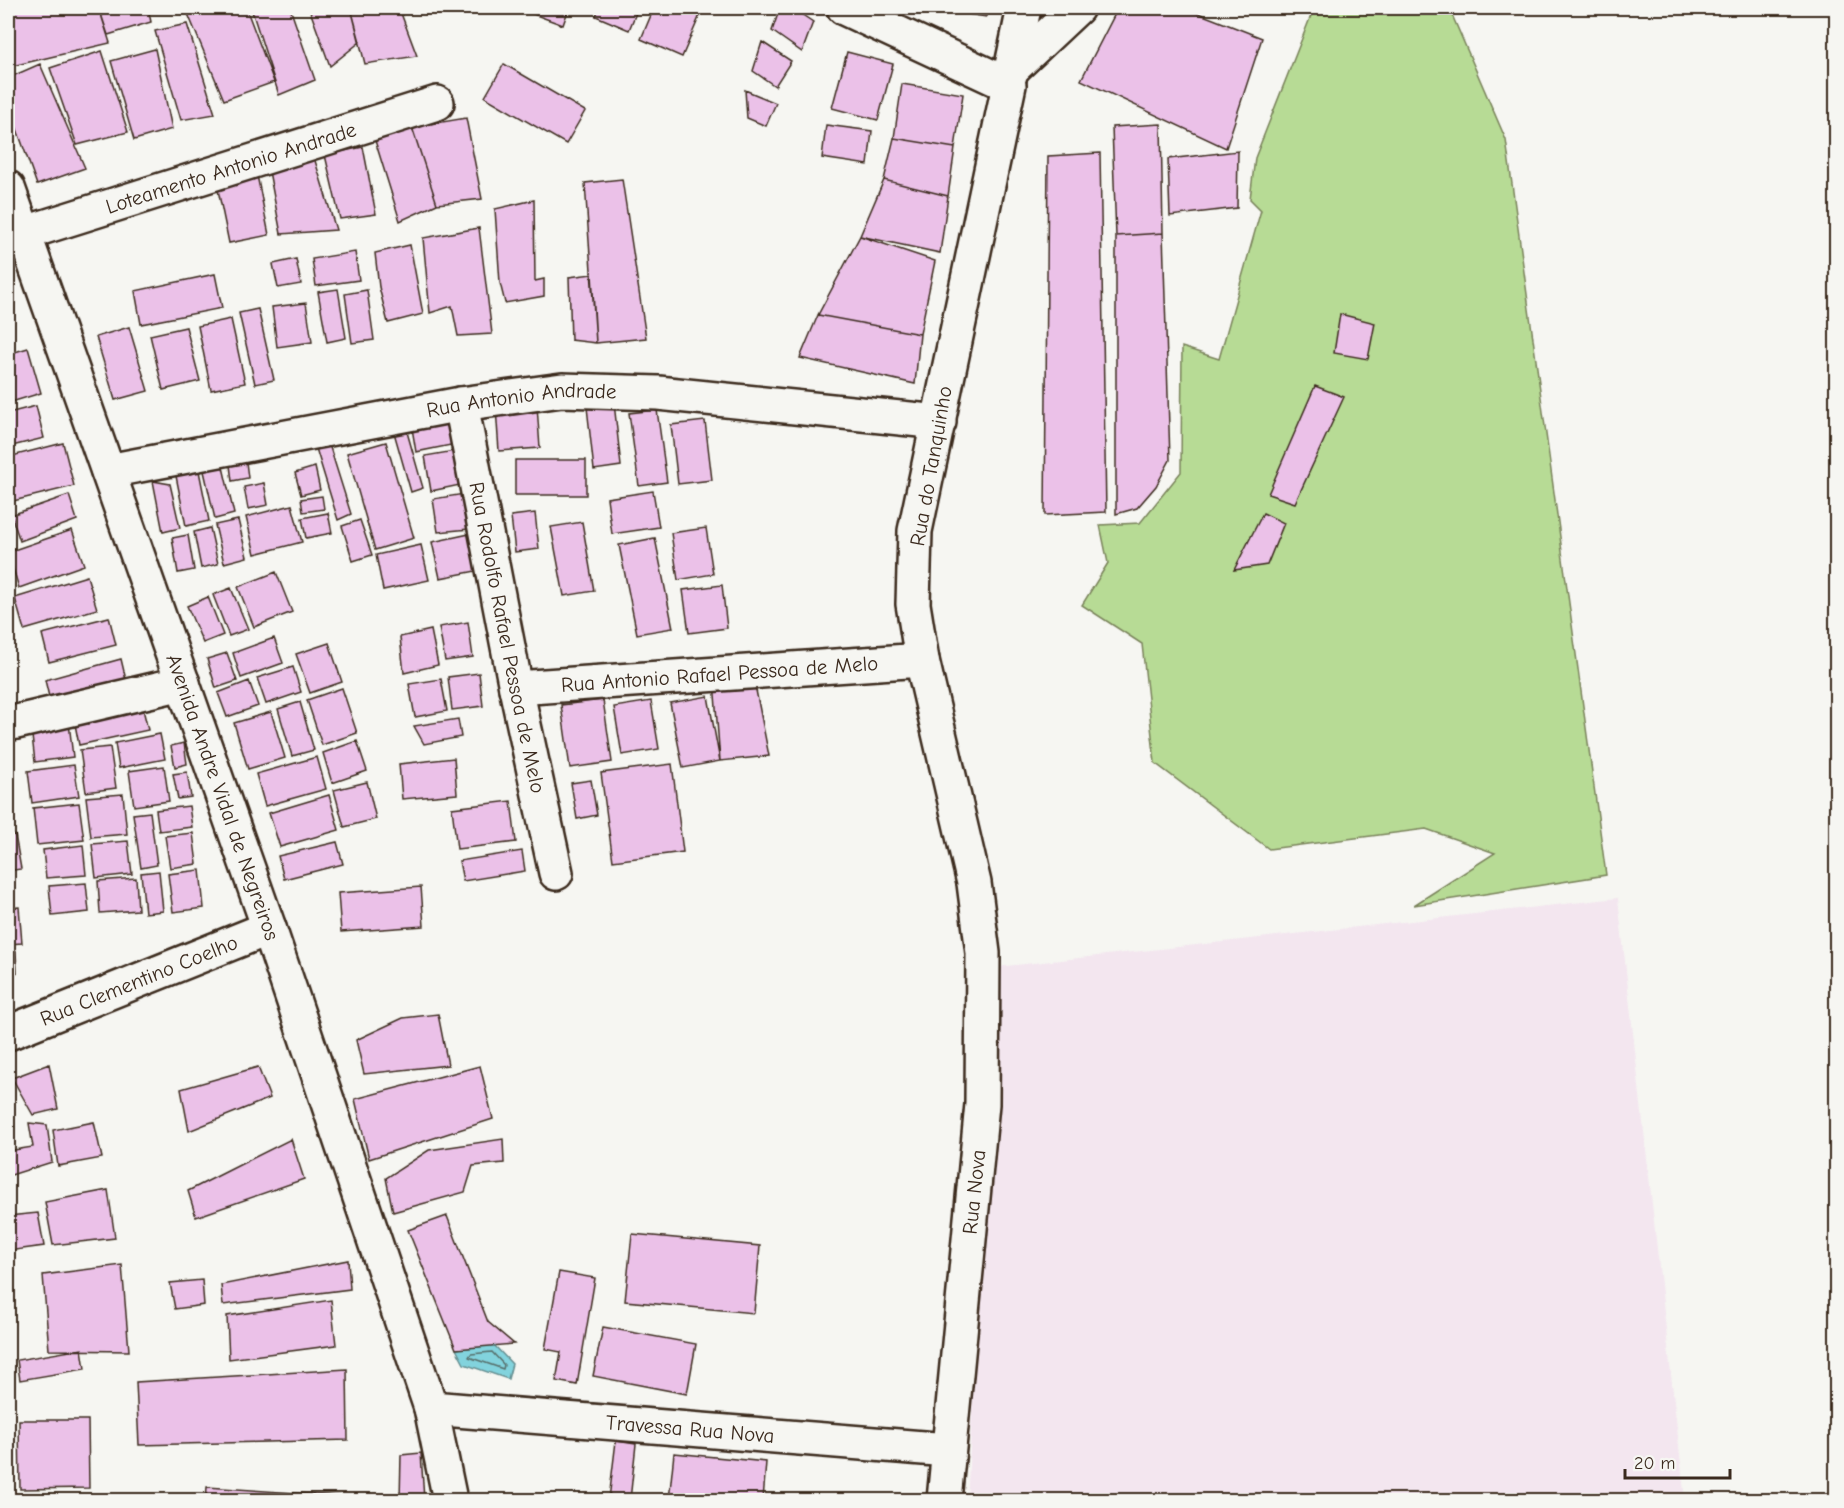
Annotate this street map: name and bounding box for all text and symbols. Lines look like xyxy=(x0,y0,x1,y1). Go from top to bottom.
street label: Loteamento Antonio Andrade xyxy=(103,117,359,219)
street label: Rua Antonio Andrade xyxy=(424,378,617,422)
street label: Rua do Tanquinho xyxy=(905,384,957,548)
street label: Rua Rodolfo Rafael Pessoa de Melo xyxy=(464,480,550,795)
street label: Avenida Andre Vidal de Negreiros xyxy=(161,651,284,943)
street label: Rua Antonio Rafael Pessoa de Melo xyxy=(560,651,879,697)
street label: Rua Clementino Coelho xyxy=(37,930,241,1031)
street label: Rua Nova xyxy=(958,1148,990,1236)
street label: Travessa Rua Nova xyxy=(605,1410,775,1448)
scale bar xyxy=(1625,1442,1730,1480)
text: 20 m xyxy=(1634,1453,1675,1474)

